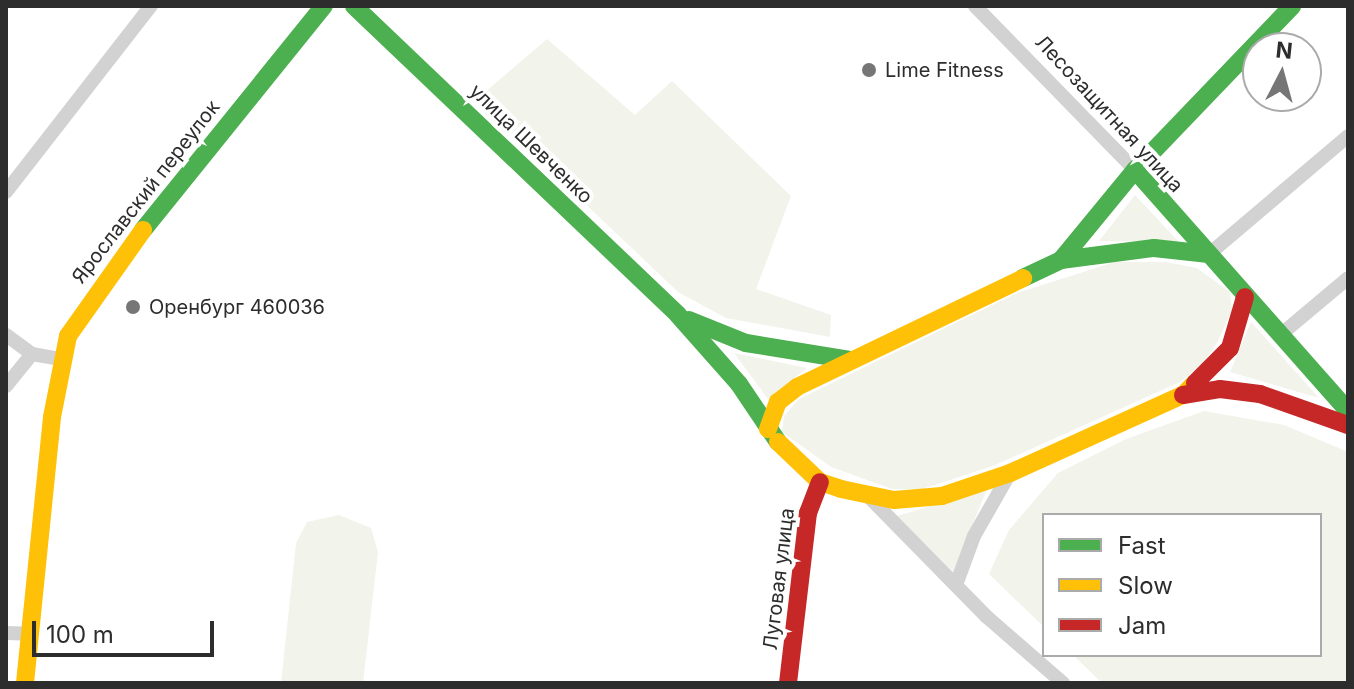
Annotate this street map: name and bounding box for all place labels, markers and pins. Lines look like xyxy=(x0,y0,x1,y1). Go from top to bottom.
place label: Lime Fitness xyxy=(885,58,1004,82)
marker: Lime Fitness xyxy=(860,61,878,79)
place label: Оренбург 460036 xyxy=(149,295,325,319)
marker: Оренбург 460036 xyxy=(124,298,142,316)

